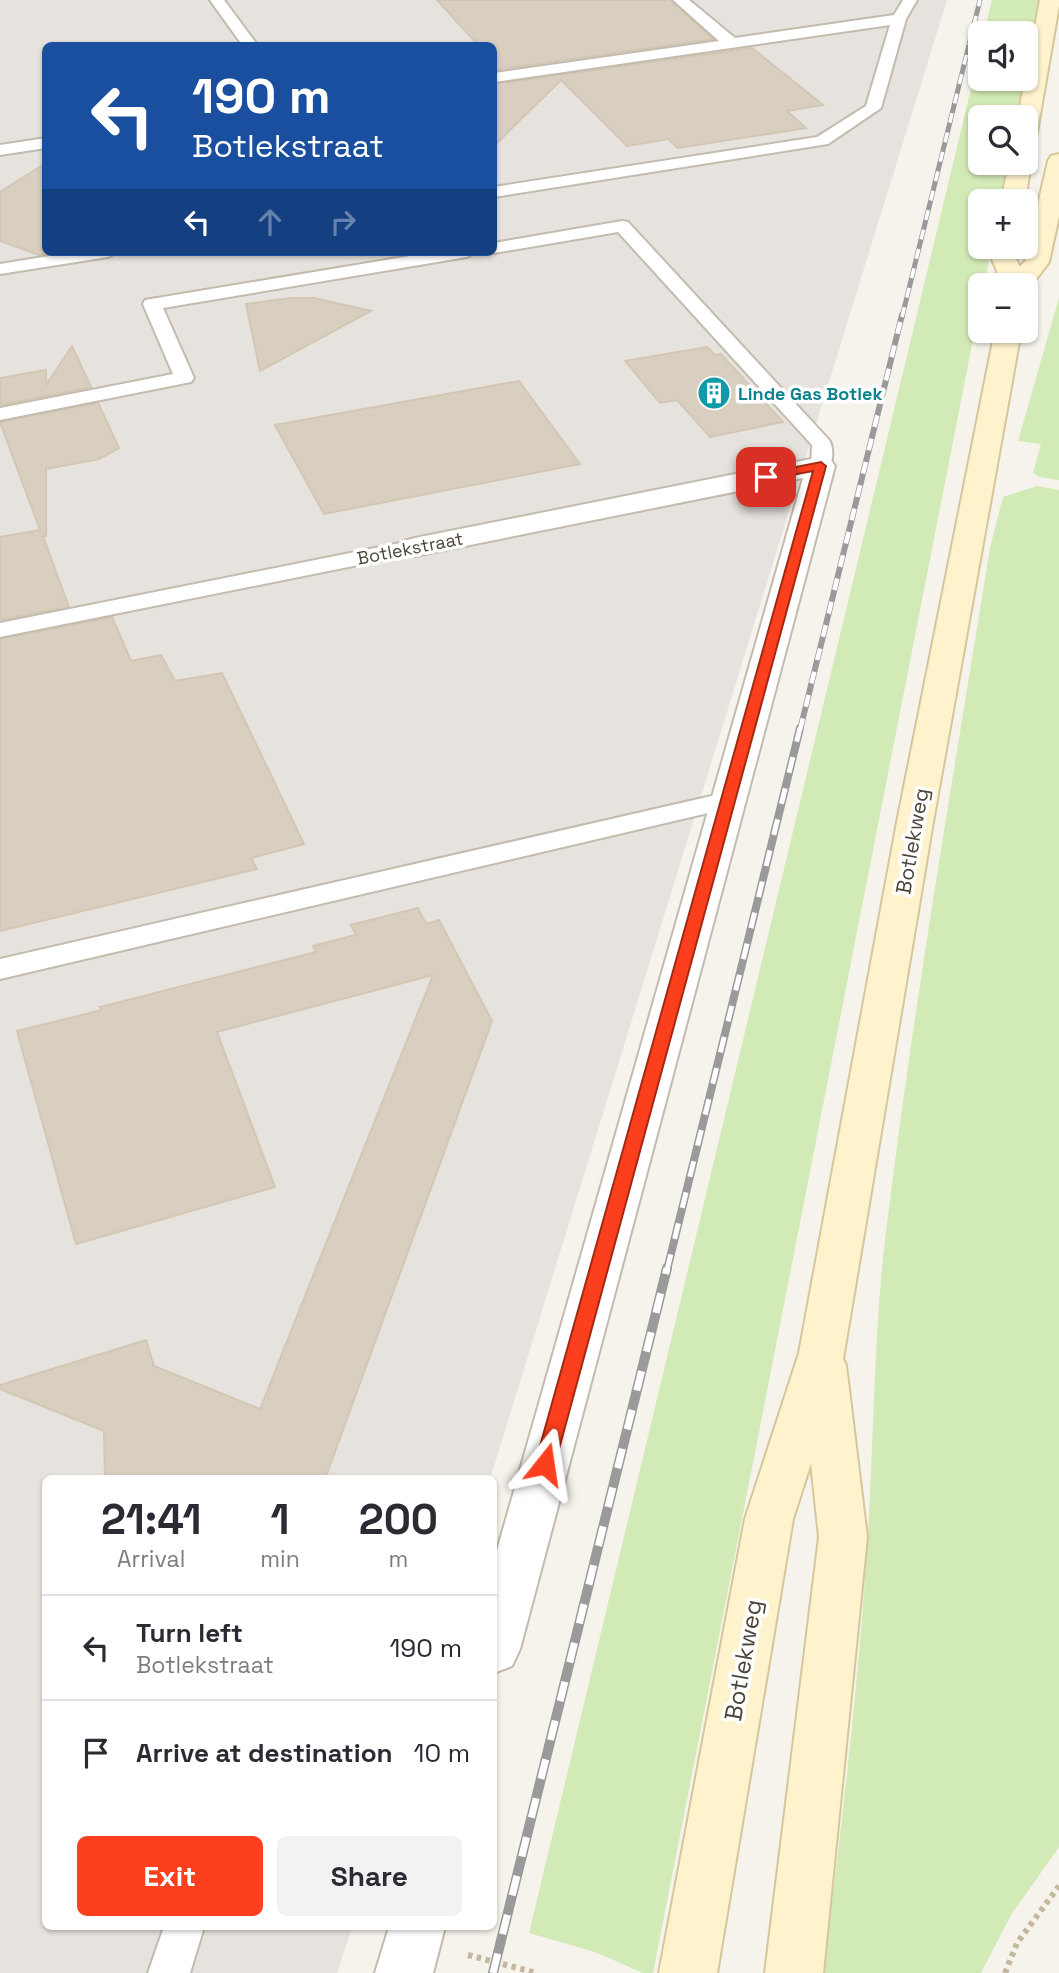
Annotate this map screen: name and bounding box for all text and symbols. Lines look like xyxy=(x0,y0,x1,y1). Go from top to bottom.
map controls xyxy=(968,21,1038,343)
button: sound xyxy=(968,21,1038,91)
text: 190 m xyxy=(192,65,330,127)
icon: left xyxy=(77,70,168,161)
button: search xyxy=(968,105,1038,175)
text: Botlekstraat xyxy=(192,126,384,166)
button: + xyxy=(968,189,1038,259)
icon: left xyxy=(178,203,216,241)
icon: ahead xyxy=(251,203,289,241)
icon: right xyxy=(324,203,362,241)
button: − xyxy=(968,273,1038,343)
building icon: Linde Gas Botlek xyxy=(695,374,733,412)
place label: Linde Gas Botlek xyxy=(738,382,883,405)
pin xyxy=(736,447,796,507)
icon: arrive xyxy=(747,458,785,496)
street label: Botlekstraat xyxy=(355,526,465,570)
street label: Botlekweg xyxy=(889,786,935,896)
position arrow xyxy=(508,1427,582,1501)
text: 21:41 xyxy=(101,1493,201,1546)
text: 1 xyxy=(271,1493,290,1546)
text: 200 xyxy=(359,1493,438,1546)
text: Arrival xyxy=(117,1544,185,1574)
text: min xyxy=(260,1544,300,1574)
text: m xyxy=(389,1544,408,1574)
street label: Botlekweg xyxy=(717,1597,769,1723)
text: Turn left xyxy=(136,1616,243,1650)
icon: left xyxy=(77,1629,115,1667)
text: 190 m xyxy=(390,1631,462,1665)
text: Botlekstraat xyxy=(136,1650,274,1680)
icon: arrive xyxy=(77,1734,115,1772)
text: Arrive at destination xyxy=(136,1736,393,1770)
text: 10 m xyxy=(414,1736,470,1770)
button: Exit xyxy=(77,1836,263,1916)
button: Share xyxy=(277,1836,462,1916)

